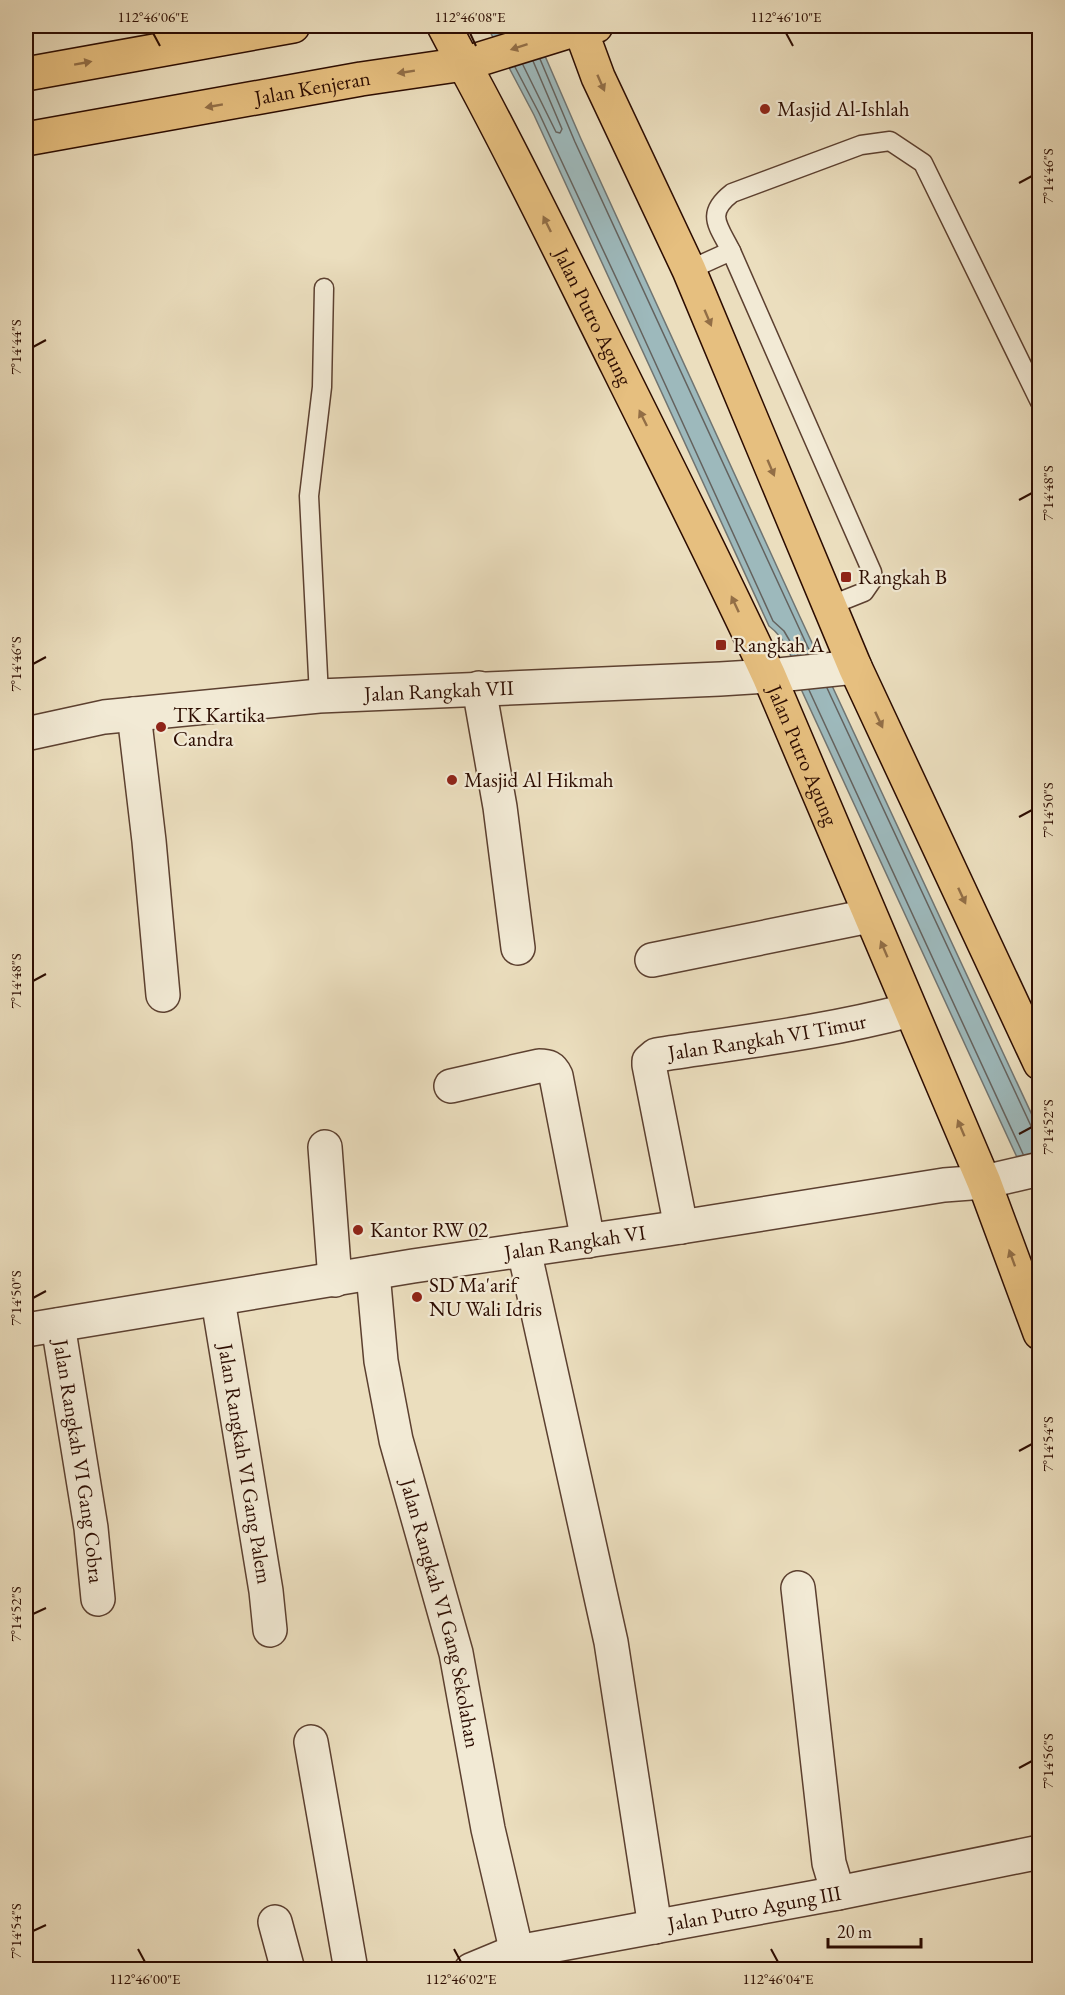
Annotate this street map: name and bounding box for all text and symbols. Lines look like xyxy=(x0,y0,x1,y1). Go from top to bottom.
text: 112°46'06"E xyxy=(117,7,189,26)
text: 112°46'08"E xyxy=(434,7,506,26)
text: 112°46'10"E xyxy=(750,7,822,26)
one-way arrow xyxy=(510,43,528,52)
one-way arrow xyxy=(74,58,93,67)
street label: Jalan Kenjeran xyxy=(250,64,372,111)
one-way arrow xyxy=(397,68,416,77)
one-way arrow xyxy=(597,74,606,92)
place label: Masjid Al-Ishlah xyxy=(777,95,910,122)
one-way arrow xyxy=(205,102,224,111)
marker: Masjid Al-Ishlah xyxy=(758,102,772,116)
text: 7°14'46"S xyxy=(1038,148,1057,204)
one-way arrow xyxy=(542,216,552,233)
street label: Jalan Putro Agung xyxy=(547,242,639,391)
one-way arrow xyxy=(703,309,713,327)
text: 7°14'44"S xyxy=(6,319,25,375)
one-way arrow xyxy=(639,409,648,426)
one-way arrow xyxy=(766,460,776,478)
text: 7°14'48"S xyxy=(1038,465,1057,521)
place label: Rangkah B xyxy=(858,563,947,590)
marker: Rangkah B xyxy=(839,570,853,584)
one-way arrow xyxy=(731,595,740,612)
place label: Rangkah A xyxy=(733,631,825,658)
text: 7°14'46"S xyxy=(6,636,25,692)
marker: Rangkah A xyxy=(714,638,728,652)
street label: Jalan Rangkah VII xyxy=(362,674,514,707)
street label: Jalan Putro Agung xyxy=(761,679,845,830)
place label: TK Kartika Candra xyxy=(173,701,266,752)
one-way arrow xyxy=(875,711,884,728)
marker: TK Kartika Candra xyxy=(154,720,168,734)
place label: Masjid Al Hikmah xyxy=(464,766,614,793)
marker: Masjid Al Hikmah xyxy=(445,773,459,787)
text: 7°14'50"S xyxy=(1038,782,1057,838)
one-way arrow xyxy=(957,888,966,905)
one-way arrow xyxy=(879,940,889,958)
text: 7°14'48"S xyxy=(6,953,25,1009)
street label: Jalan Rangkah VI Timur xyxy=(664,1007,869,1066)
text: 7°14'52"S xyxy=(1038,1099,1057,1155)
one-way arrow xyxy=(956,1119,966,1137)
place label: Kantor RW 02 xyxy=(370,1216,488,1243)
street label: Jalan Rangkah VI xyxy=(501,1218,647,1266)
marker: Kantor RW 02 xyxy=(351,1223,365,1237)
one-way arrow xyxy=(1007,1249,1016,1267)
text: 7°14'50"S xyxy=(6,1270,25,1326)
place label: SD Ma'arif NU Wali Idris xyxy=(429,1271,542,1322)
marker: SD Ma'arif NU Wali Idris xyxy=(410,1290,424,1304)
street label: Jalan Rangkah VI Gang Cobra xyxy=(47,1335,110,1585)
street label: Jalan Rangkah VI Gang Palem xyxy=(212,1340,279,1586)
text: 7°14'54"S xyxy=(1038,1416,1057,1472)
street label: Jalan Rangkah VI Gang Sekolahan xyxy=(394,1474,487,1750)
text: 7°14'52"S xyxy=(6,1586,25,1642)
text: 7°14'56"S xyxy=(1038,1733,1057,1789)
street label: Jalan Putro Agung III xyxy=(664,1879,843,1937)
text: 7°14'54"S xyxy=(6,1903,25,1959)
scale bar xyxy=(828,1911,921,1949)
text: 20 m xyxy=(837,1920,872,1943)
text: 112°46'00"E xyxy=(109,1969,181,1988)
text: 112°46'02"E xyxy=(425,1969,497,1988)
text: 112°46'04"E xyxy=(742,1969,814,1988)

